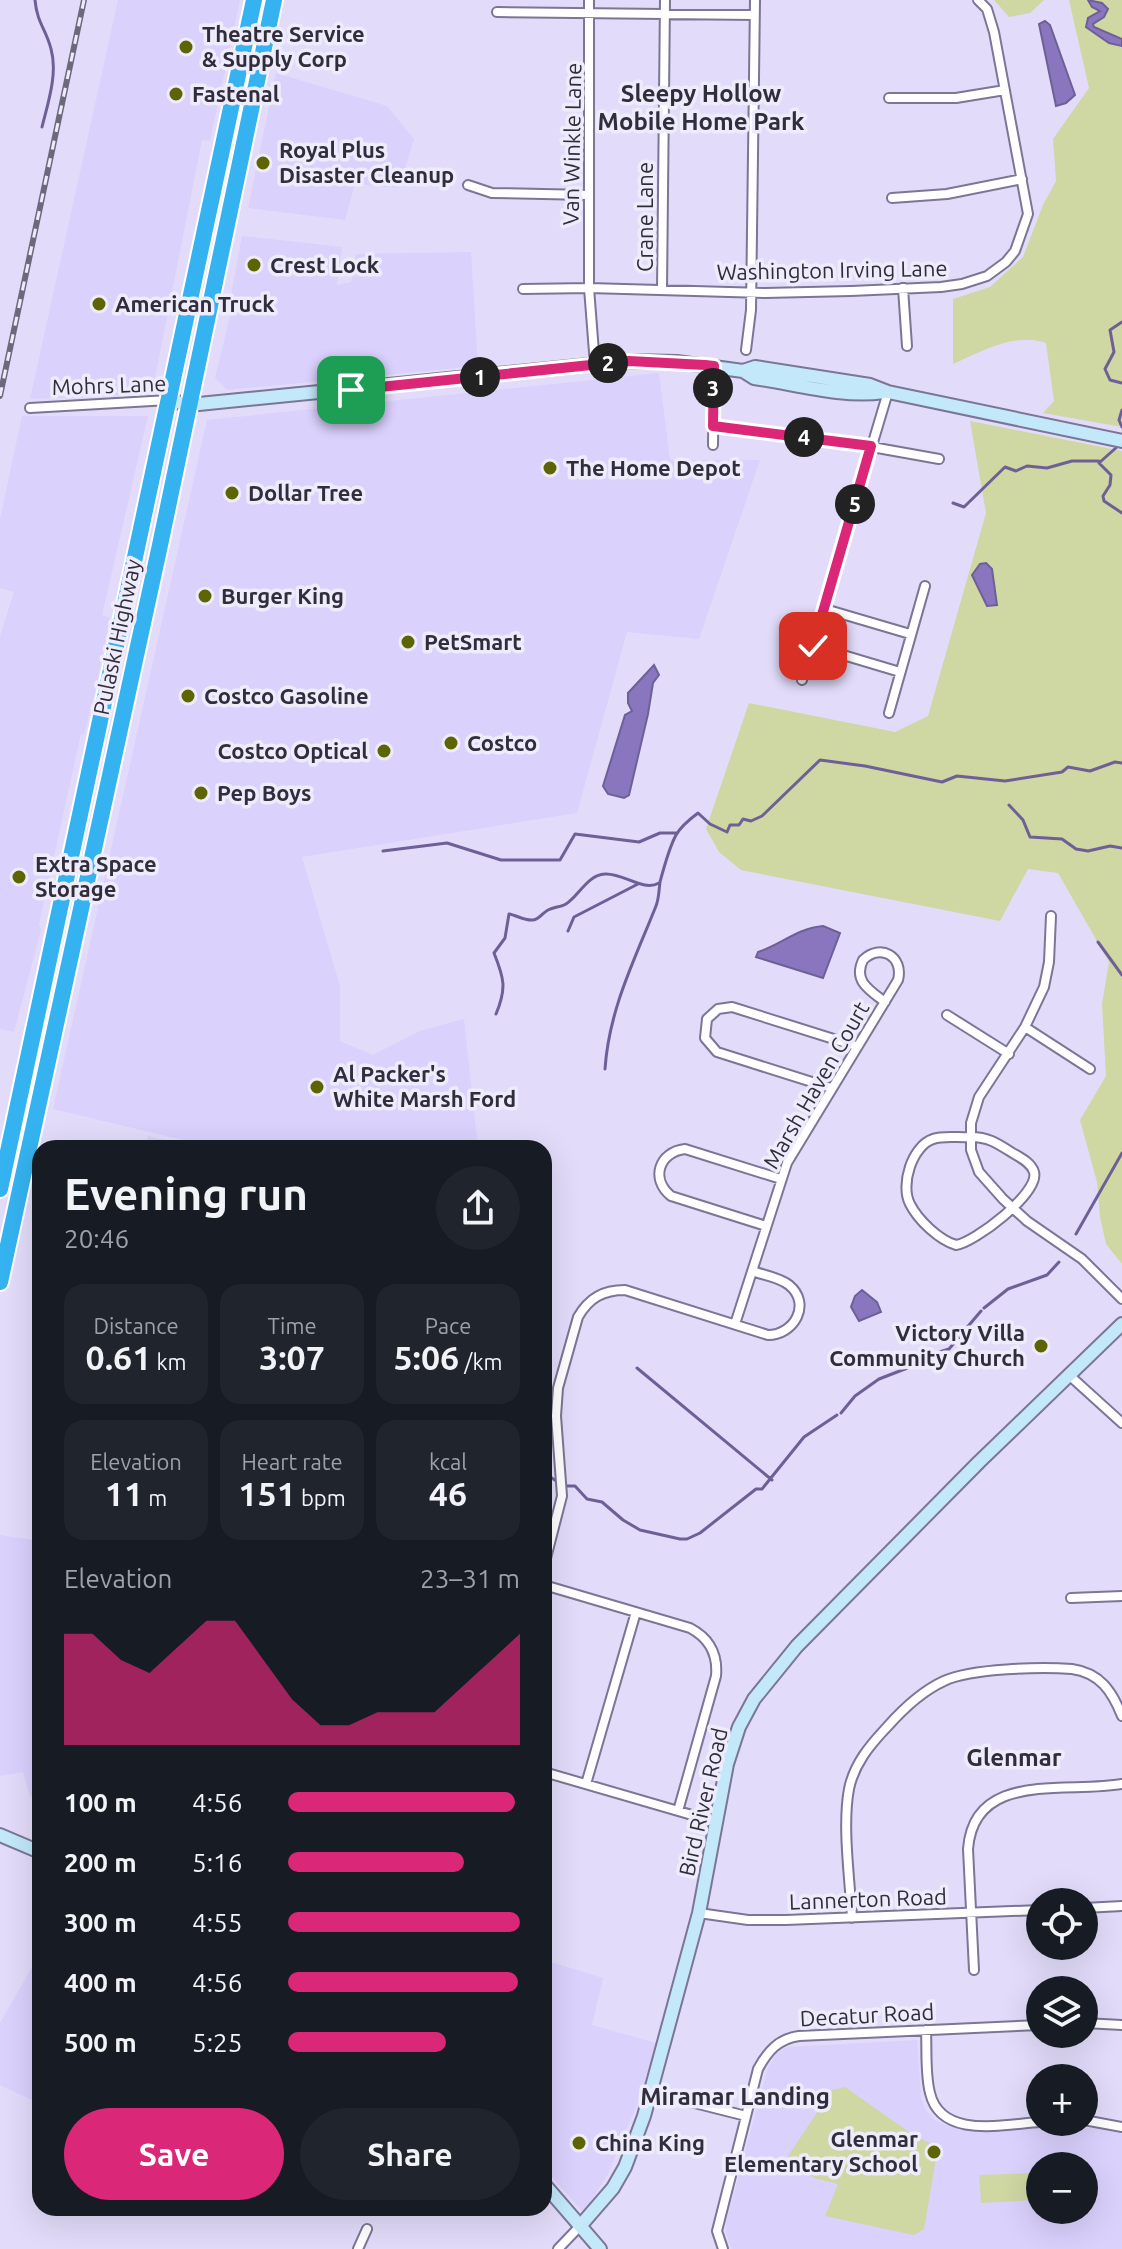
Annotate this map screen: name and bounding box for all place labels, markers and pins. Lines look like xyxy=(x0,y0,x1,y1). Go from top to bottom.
place label: Theatre Service & Supply Corp xyxy=(202,21,365,71)
marker: Theatre Service & Supply Corp xyxy=(177,38,195,56)
place label: Fastenal xyxy=(192,81,280,106)
marker: Fastenal xyxy=(167,85,185,103)
place label: Royal Plus Disaster Cleanup xyxy=(279,137,454,187)
marker: Royal Plus Disaster Cleanup xyxy=(254,154,272,172)
place label: Crest Lock xyxy=(270,252,380,277)
marker: Crest Lock xyxy=(245,256,263,274)
place label: American Truck xyxy=(115,291,275,316)
marker: American Truck xyxy=(90,295,108,313)
pin: 2 xyxy=(588,343,628,383)
pin xyxy=(317,356,385,424)
pin: 1 xyxy=(460,357,500,397)
pin: 3 xyxy=(693,368,733,408)
pin: 4 xyxy=(784,417,824,457)
place label: The Home Depot xyxy=(566,455,741,480)
marker: The Home Depot xyxy=(541,459,559,477)
place label: Dollar Tree xyxy=(248,480,363,505)
marker: Dollar Tree xyxy=(223,484,241,502)
pin: 5 xyxy=(835,484,875,524)
place label: Burger King xyxy=(221,583,344,608)
marker: Burger King xyxy=(196,587,214,605)
pin xyxy=(779,612,847,680)
place label: PetSmart xyxy=(424,629,522,654)
marker: PetSmart xyxy=(399,633,417,651)
place label: Costco Gasoline xyxy=(204,683,369,708)
marker: Costco Gasoline xyxy=(179,687,197,705)
place label: Costco xyxy=(467,730,537,755)
marker: Costco xyxy=(442,734,460,752)
place label: Costco Optical xyxy=(217,738,368,763)
marker: Costco Optical xyxy=(375,742,393,760)
place label: Pep Boys xyxy=(217,780,311,805)
marker: Pep Boys xyxy=(192,784,210,802)
place label: Extra Space Storage xyxy=(35,851,157,901)
marker: Extra Space Storage xyxy=(10,868,28,886)
place label: Al Packer's White Marsh Ford xyxy=(333,1061,516,1111)
marker: Al Packer's White Marsh Ford xyxy=(308,1078,326,1096)
place label: Victory Villa Community Church xyxy=(829,1320,1025,1370)
marker: Victory Villa Community Church xyxy=(1032,1337,1050,1355)
place label: Glenmar Elementary School xyxy=(724,2126,918,2176)
place label: China King xyxy=(595,2130,705,2155)
marker: China King xyxy=(570,2134,588,2152)
marker: Glenmar Elementary School xyxy=(925,2143,943,2161)

